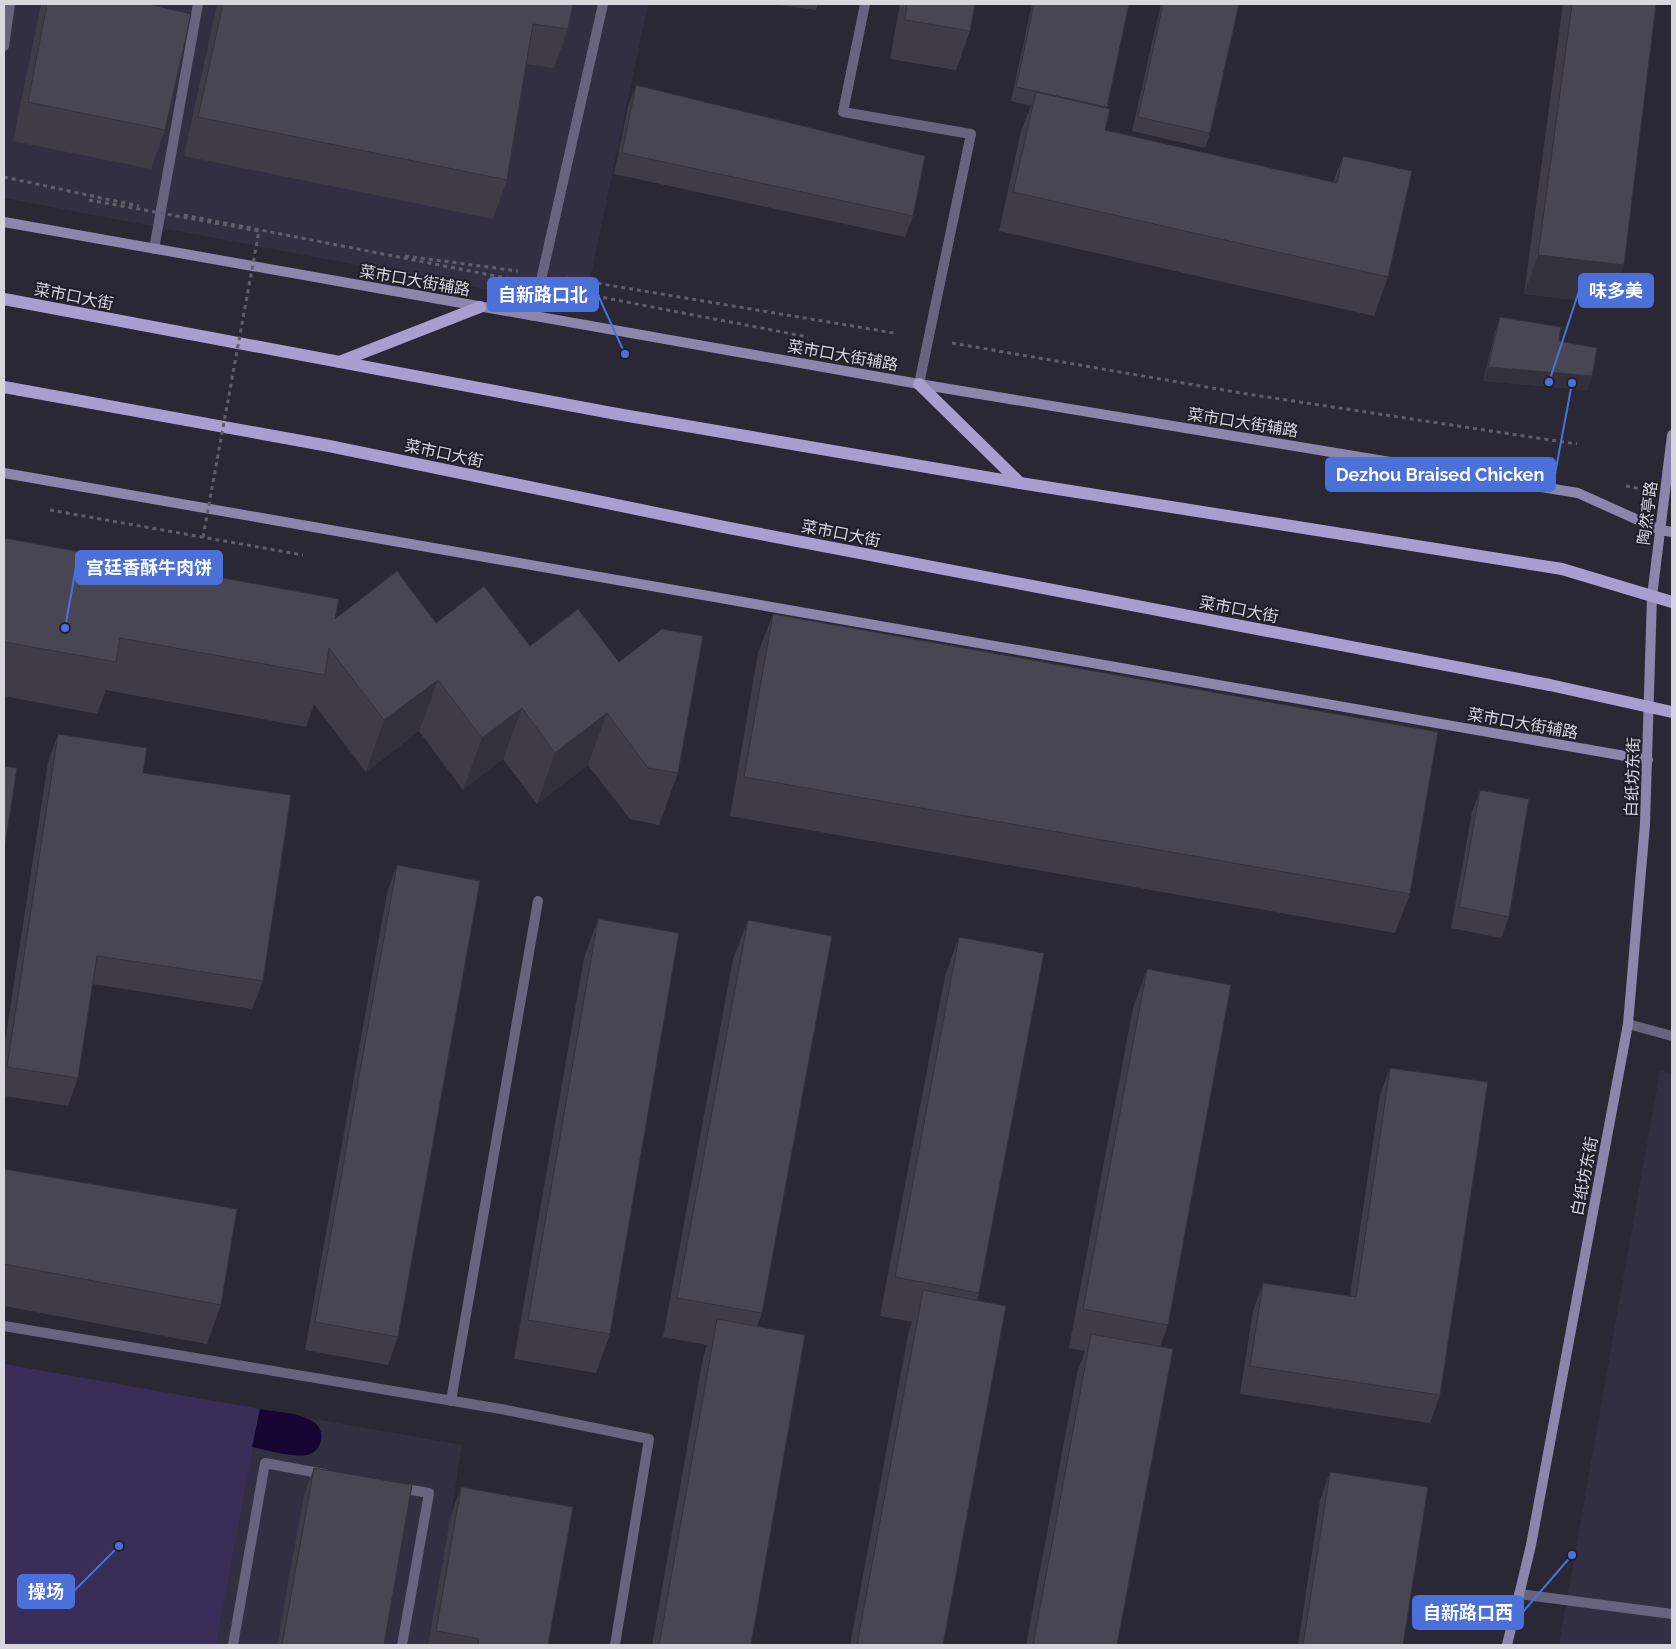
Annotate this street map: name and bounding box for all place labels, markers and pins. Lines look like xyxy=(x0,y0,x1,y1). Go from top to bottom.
callout: 味多美 xyxy=(1579,274,1653,307)
callout: 自新路口北 xyxy=(488,278,598,311)
callout: Dezhou Braised Chicken xyxy=(1326,458,1555,491)
callout: 宫廷香酥牛肉饼 xyxy=(76,551,222,584)
callout: 操场 xyxy=(18,1575,74,1608)
callout: 自新路口西 xyxy=(1413,1596,1523,1629)

